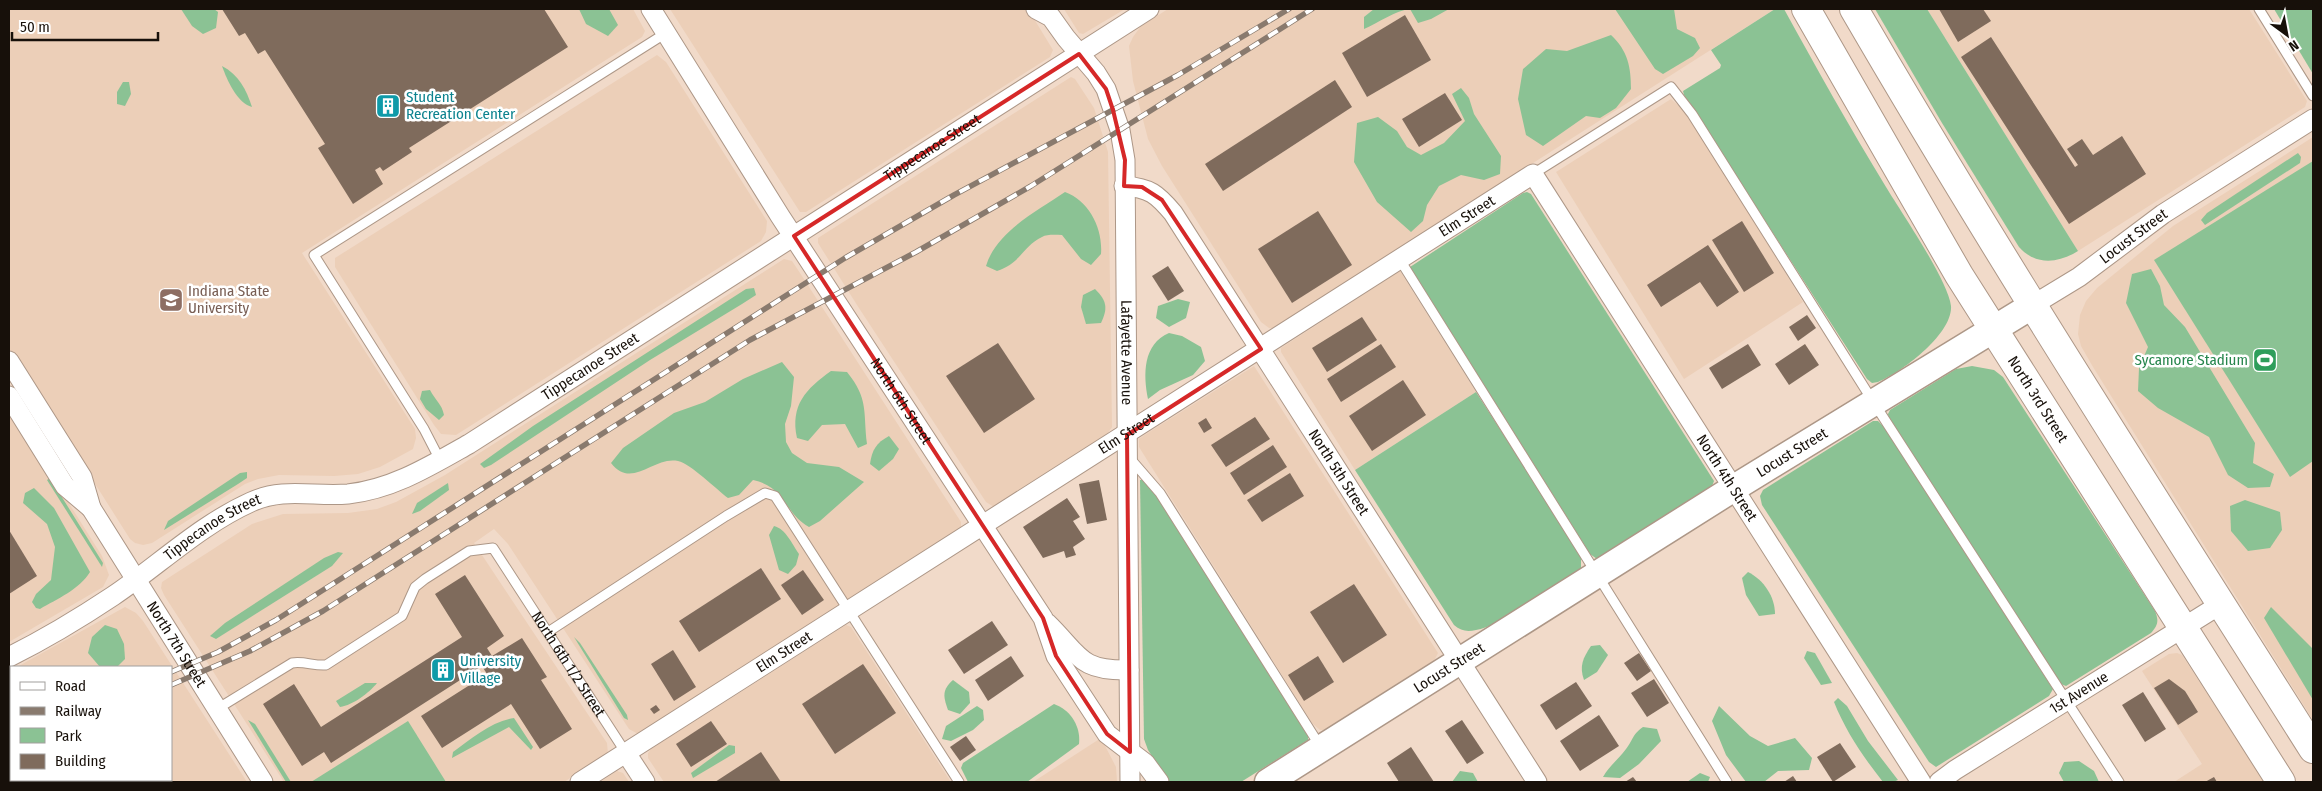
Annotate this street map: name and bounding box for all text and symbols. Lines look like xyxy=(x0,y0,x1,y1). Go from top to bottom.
scale bar xyxy=(12,10,159,42)
north arrow xyxy=(2262,10,2312,60)
text: 50 m xyxy=(20,18,50,36)
text: N xyxy=(2286,36,2302,55)
place label: Student Recreation Center xyxy=(406,88,516,123)
building icon: Student Recreation Center xyxy=(375,93,401,119)
street label: Tippecanoe Street xyxy=(880,110,984,185)
street label: Elm Street xyxy=(1436,192,1498,241)
street label: Locust Street xyxy=(2096,205,2171,267)
place label: Indiana State University xyxy=(188,282,269,317)
school or university icon: Indiana State University xyxy=(158,287,184,313)
street label: Lafayette Avenue xyxy=(1117,300,1136,405)
street label: Tippecanoe Street xyxy=(538,329,642,404)
sports icon: Sycamore Stadium xyxy=(2252,347,2278,373)
place label: Sycamore Stadium xyxy=(2134,351,2248,369)
street label: North 3rd Street xyxy=(2004,353,2072,446)
street label: North 6th Street xyxy=(866,355,936,448)
street label: Elm Street xyxy=(1095,409,1158,458)
street label: Locust Street xyxy=(1753,424,1831,481)
street label: North 5th Street xyxy=(1305,426,1373,519)
street label: North 4th Street xyxy=(1693,431,1761,525)
street label: Tippecanoe Street xyxy=(160,490,263,564)
street label: North 7th Street xyxy=(143,598,210,691)
street label: North 6th 1/2 Street xyxy=(528,608,609,720)
street label: Elm Street xyxy=(753,627,815,676)
street label: Locust Street xyxy=(1410,639,1488,697)
place label: University Village xyxy=(460,652,522,687)
building icon: University Village xyxy=(430,657,456,683)
legend xyxy=(10,666,172,781)
street label: 1st Avenue xyxy=(2046,668,2112,718)
text: Road xyxy=(55,677,86,695)
text: Railway xyxy=(55,702,102,720)
text: Park xyxy=(55,727,82,745)
text: Building xyxy=(55,752,106,770)

